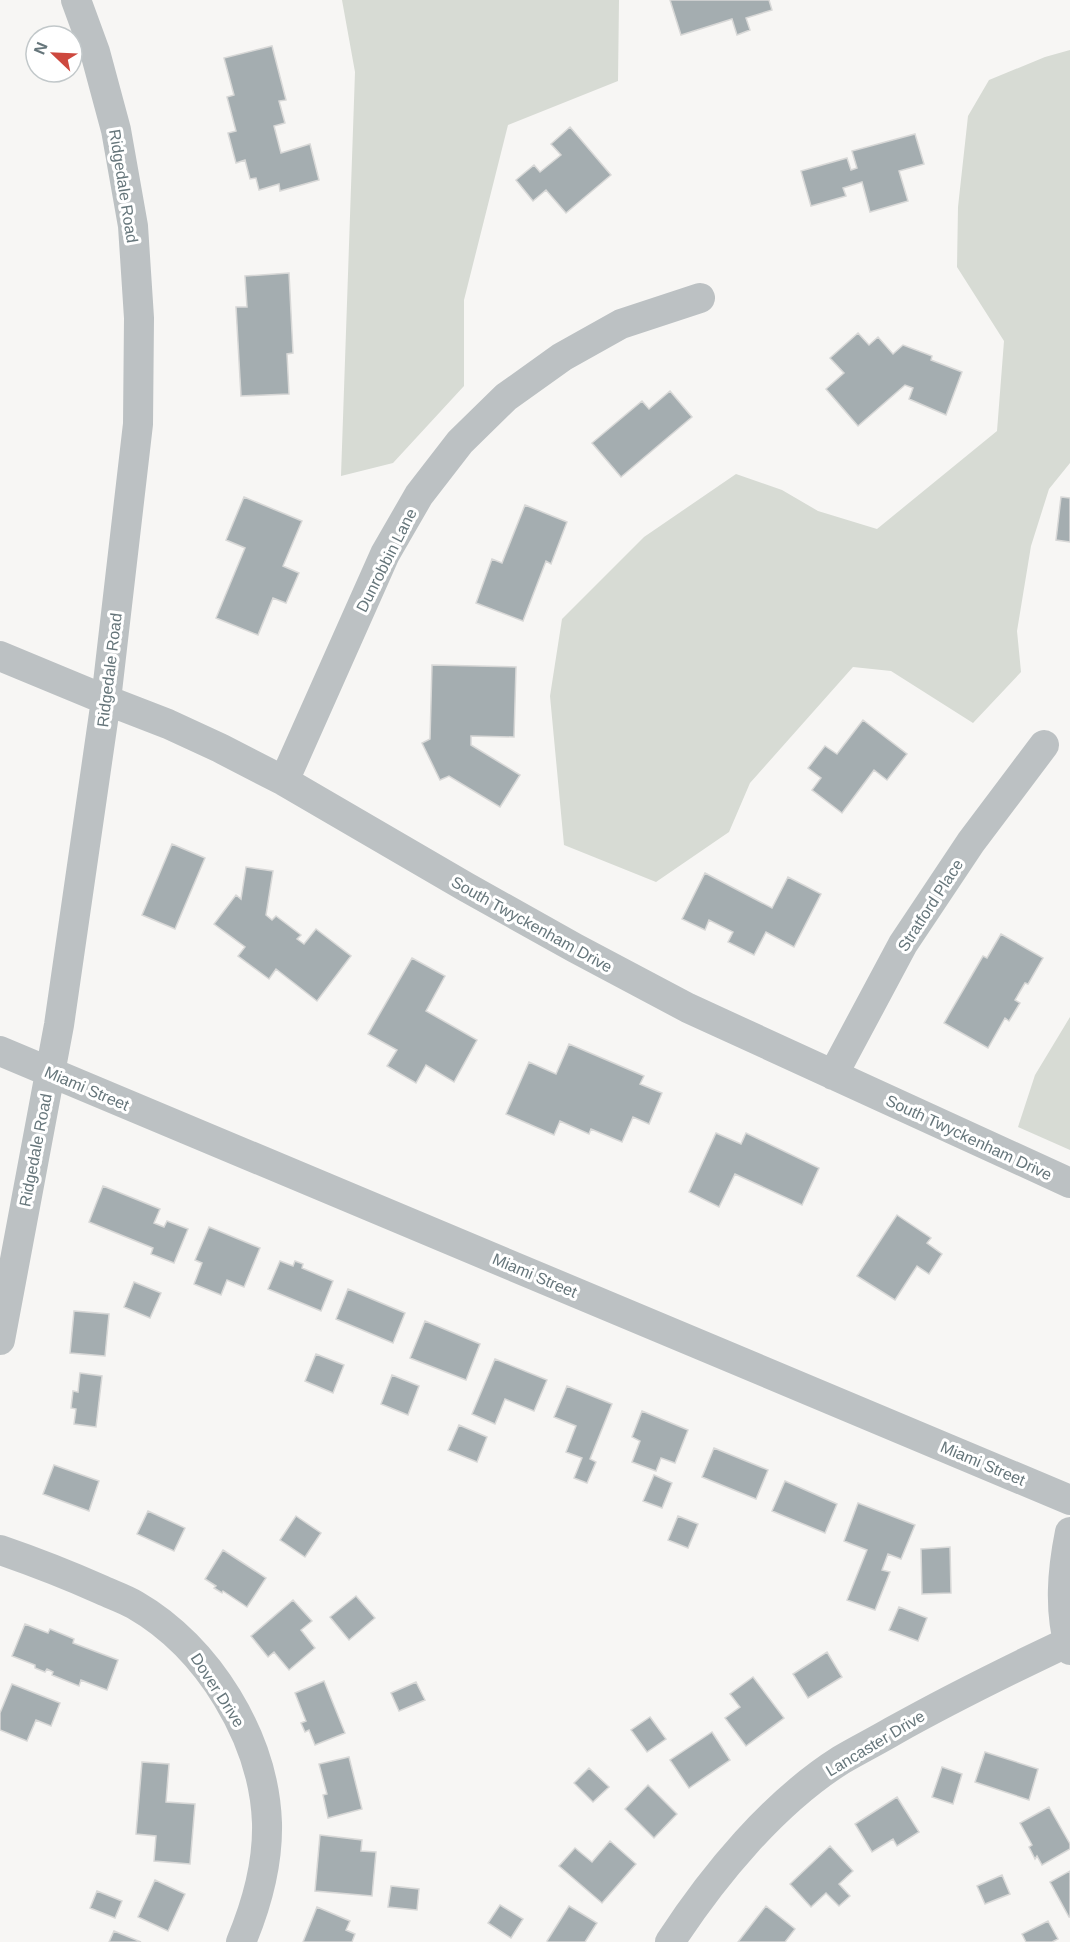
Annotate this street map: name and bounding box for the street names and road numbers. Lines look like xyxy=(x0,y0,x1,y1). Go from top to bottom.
street label: Ridgedale Road xyxy=(106,128,141,244)
street label: Dunrobbin Lane xyxy=(353,506,420,615)
street label: Ridgedale Road xyxy=(94,612,125,728)
street label: Stratford Place xyxy=(894,856,966,954)
street label: South Twyckenham Drive xyxy=(448,873,615,976)
street label: Miami Street xyxy=(42,1063,132,1114)
street label: South Twyckenham Drive xyxy=(883,1091,1055,1183)
street label: Ridgedale Road xyxy=(16,1092,55,1208)
street label: Miami Street xyxy=(490,1250,580,1301)
street label: Miami Street xyxy=(938,1438,1028,1489)
street label: Dover Drive xyxy=(187,1650,248,1730)
street label: Lancaster Drive xyxy=(823,1707,928,1780)

